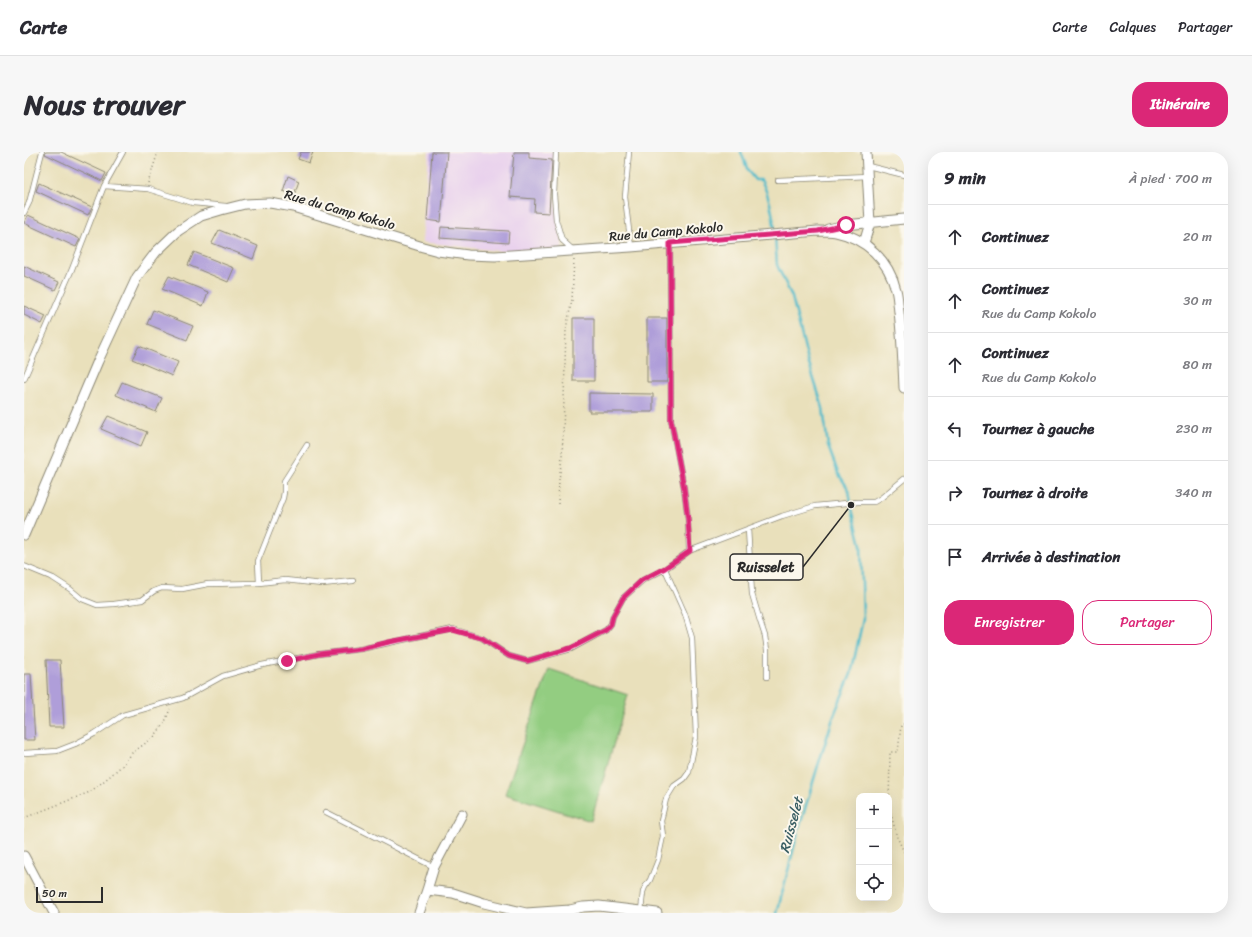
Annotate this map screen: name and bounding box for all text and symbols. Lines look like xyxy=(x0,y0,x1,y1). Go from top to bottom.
text: Carte xyxy=(20,11,67,44)
text: Carte xyxy=(1053,15,1087,40)
text: Calques xyxy=(1109,15,1156,40)
text: Partager xyxy=(1178,15,1232,40)
text: Nous trouver xyxy=(24,80,184,129)
button: Itinéraire xyxy=(1132,82,1228,127)
text: 9 min xyxy=(944,163,986,193)
text: À pied · 700 m xyxy=(1129,167,1212,190)
street label: Rue du Camp Kokolo xyxy=(282,183,398,236)
street label: Rue du Camp Kokolo xyxy=(608,215,724,248)
route start xyxy=(837,216,855,234)
text: Continuez xyxy=(982,224,1049,250)
text: 20 m xyxy=(1183,225,1212,248)
icon: ahead xyxy=(944,226,966,248)
text: Continuez xyxy=(982,276,1049,302)
text: 30 m xyxy=(1183,289,1212,312)
icon: ahead xyxy=(944,290,966,312)
text: Rue du Camp Kokolo xyxy=(982,302,1096,325)
text: Continuez xyxy=(982,340,1049,366)
text: 80 m xyxy=(1183,353,1212,376)
icon: ahead xyxy=(944,354,966,376)
text: Rue du Camp Kokolo xyxy=(982,366,1096,389)
text: Tournez à gauche xyxy=(982,416,1094,442)
text: 230 m xyxy=(1176,417,1212,440)
icon: left xyxy=(944,418,966,440)
text: Tournez à droite xyxy=(982,480,1088,506)
text: 340 m xyxy=(1175,481,1212,504)
icon: right xyxy=(944,482,966,504)
text: Arrivée à destination xyxy=(982,544,1120,570)
icon: arrive xyxy=(944,546,966,568)
callout: Ruisselet xyxy=(730,554,803,580)
text: Ruisselet xyxy=(737,555,795,580)
button: Enregistrer xyxy=(944,600,1074,645)
button: Partager xyxy=(1082,600,1212,645)
route end xyxy=(278,652,296,670)
water label: Ruisselet xyxy=(772,793,811,856)
map controls xyxy=(856,793,892,901)
button: + xyxy=(856,793,892,829)
button: − xyxy=(856,829,892,865)
button: locate xyxy=(856,865,892,901)
text: 50 m xyxy=(42,884,67,903)
scale bar xyxy=(36,885,103,904)

